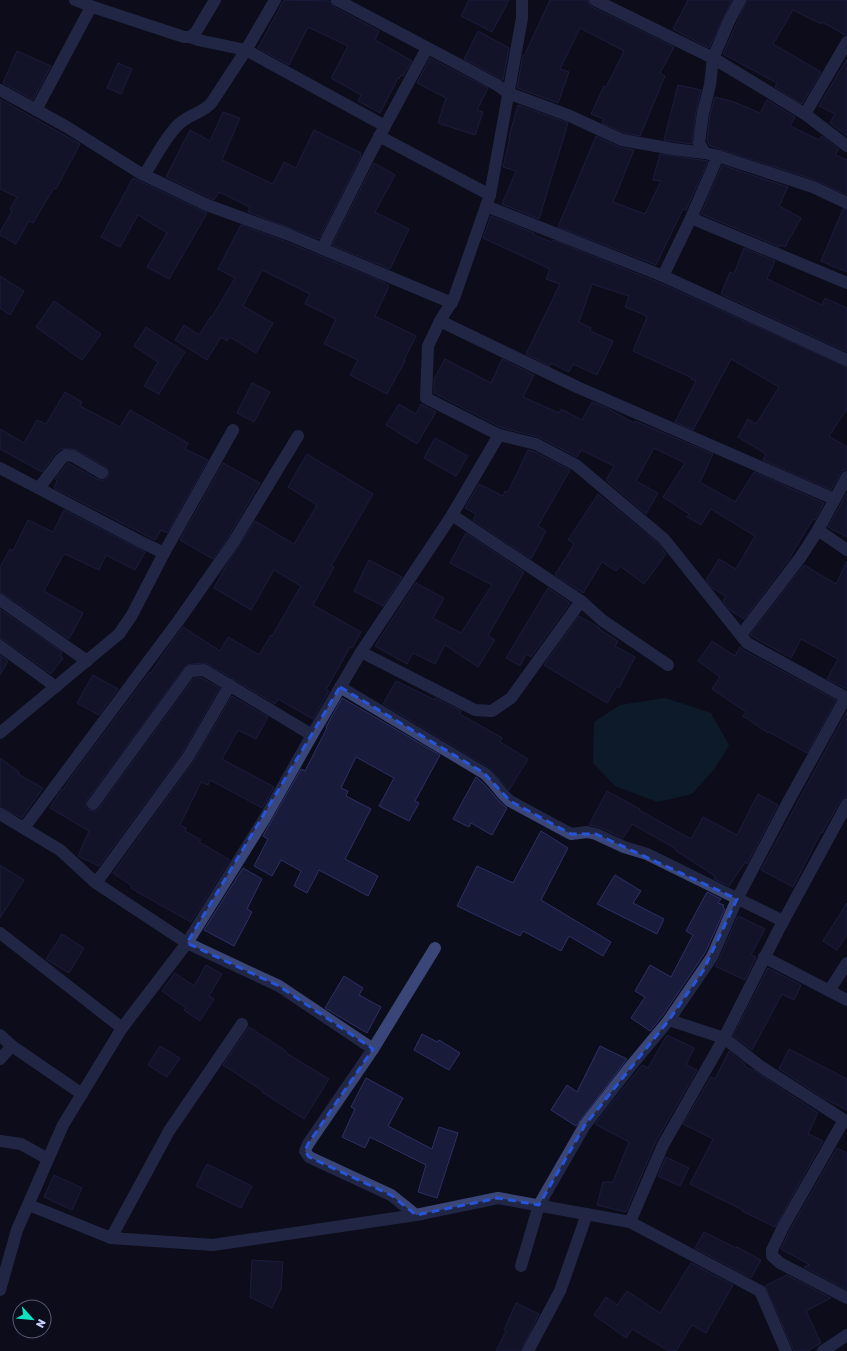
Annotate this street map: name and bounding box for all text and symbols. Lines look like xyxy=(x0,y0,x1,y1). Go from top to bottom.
north arrow xyxy=(12,1299,52,1339)
text: N xyxy=(33,1317,48,1330)

